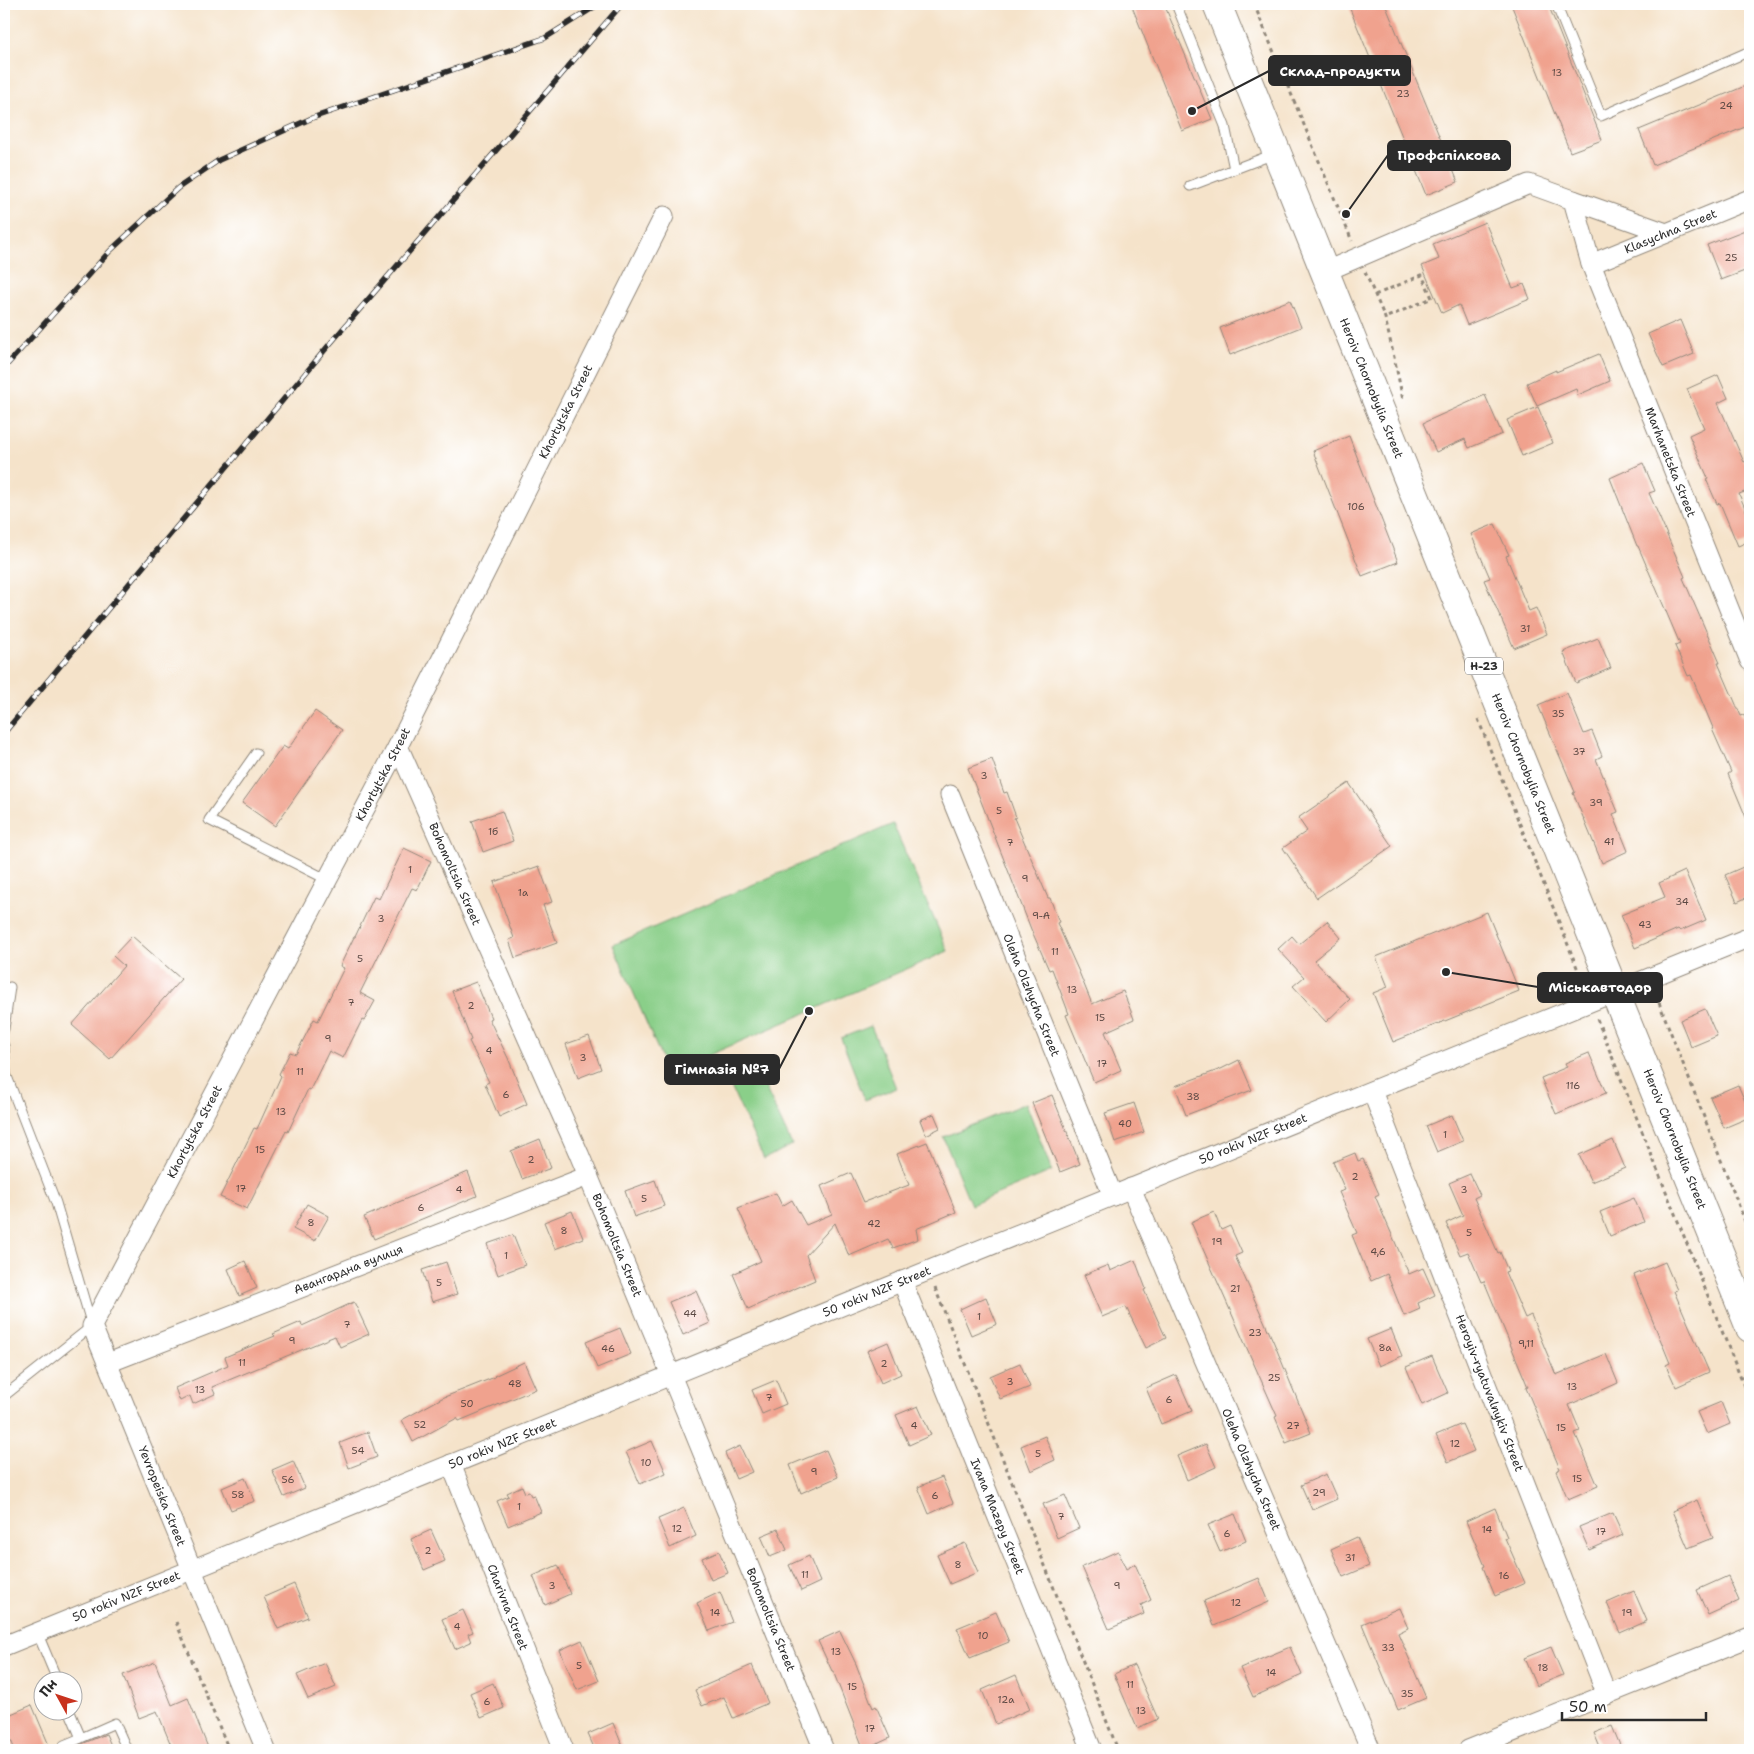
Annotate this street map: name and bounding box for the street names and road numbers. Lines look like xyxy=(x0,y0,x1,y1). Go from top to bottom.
street label: Klasychna Street xyxy=(1622,205,1719,258)
street label: Heroiv Chornobylia Street xyxy=(1336,315,1407,461)
street label: Khortytska Street xyxy=(535,362,596,462)
street label: Marhanetska Street xyxy=(1641,405,1700,520)
road number: Н-23 xyxy=(1465,658,1503,674)
street label: Heroiv Chornobylia Street xyxy=(1488,691,1559,836)
street label: Khortytska Street xyxy=(352,725,414,824)
street label: Bohomoltsia Street xyxy=(425,820,485,928)
street label: Oleha Olzhycha Street xyxy=(999,931,1063,1059)
street label: Heroiv Chornobylia Street xyxy=(1640,1066,1710,1212)
street label: Khortytska Street xyxy=(163,1082,226,1181)
street label: 50 rokiv NZF Street xyxy=(1197,1110,1309,1168)
street label: Bohomoltsia Street xyxy=(588,1191,646,1299)
street label: Авангардна вулиця xyxy=(291,1241,405,1298)
street label: 50 rokiv NZF Street xyxy=(820,1262,933,1321)
street label: Heroyiv-ryatuvalnykiv Street xyxy=(1452,1312,1527,1474)
street label: Oleha Olzhycha Street xyxy=(1218,1406,1284,1533)
street label: 50 rokiv NZF Street xyxy=(446,1414,559,1473)
street label: Yevropeiska Street xyxy=(135,1443,189,1549)
street label: Ivana Mazepy Street xyxy=(967,1456,1028,1577)
street label: Charivna Street xyxy=(483,1562,532,1652)
street label: Bohomoltsia Street xyxy=(743,1565,799,1674)
street label: 50 rokiv NZF Street xyxy=(70,1567,183,1625)

